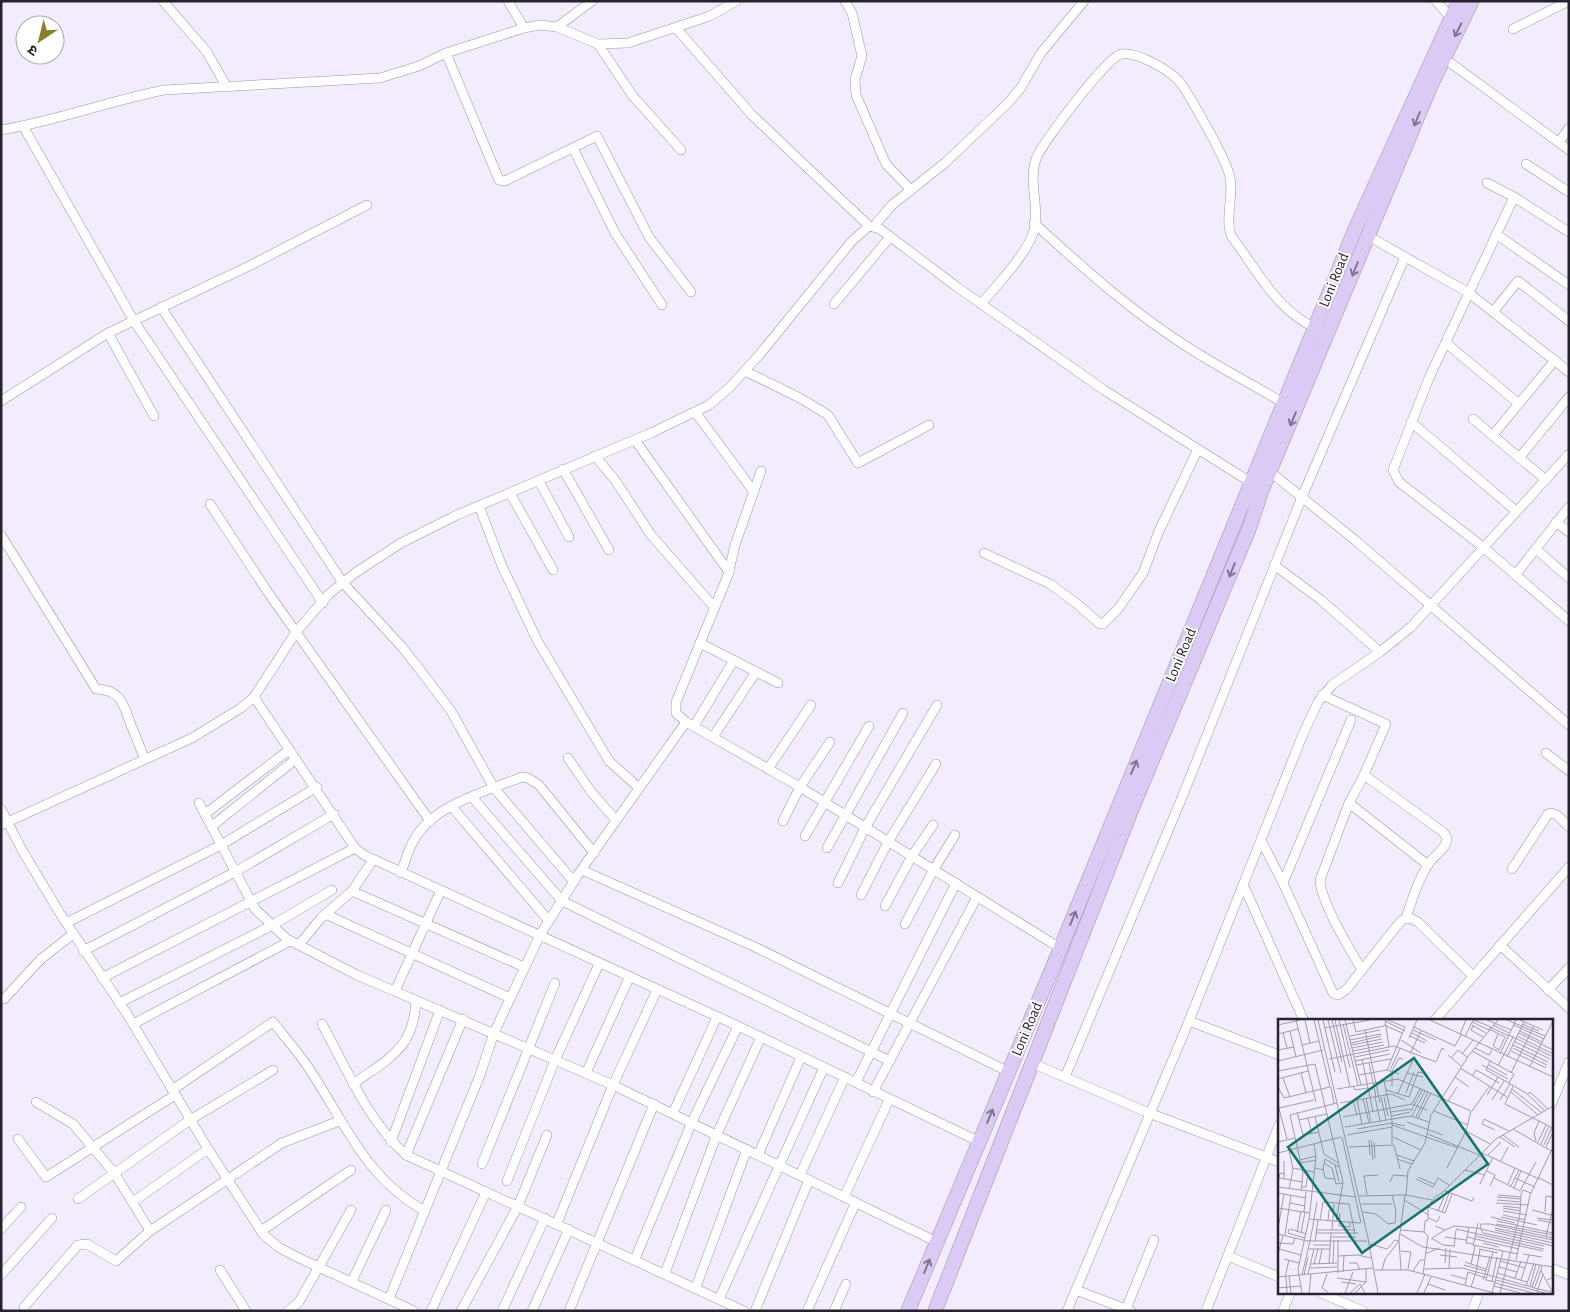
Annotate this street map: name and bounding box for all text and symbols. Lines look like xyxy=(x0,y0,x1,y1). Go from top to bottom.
north arrow xyxy=(15,15,65,65)
one-way arrow xyxy=(1453,22,1462,37)
text: उ xyxy=(25,41,40,58)
one-way arrow xyxy=(1412,111,1421,126)
street label: Loni Road xyxy=(1316,251,1352,309)
one-way arrow xyxy=(1350,261,1359,276)
one-way arrow xyxy=(1288,411,1297,426)
one-way arrow xyxy=(1227,562,1236,577)
street label: Loni Road xyxy=(1163,626,1199,684)
one-way arrow xyxy=(1130,760,1140,775)
one-way arrow xyxy=(1069,911,1078,926)
street label: Loni Road xyxy=(1009,1000,1045,1058)
inset map xyxy=(1278,1019,1552,1294)
one-way arrow xyxy=(986,1109,996,1124)
one-way arrow xyxy=(922,1259,932,1274)

